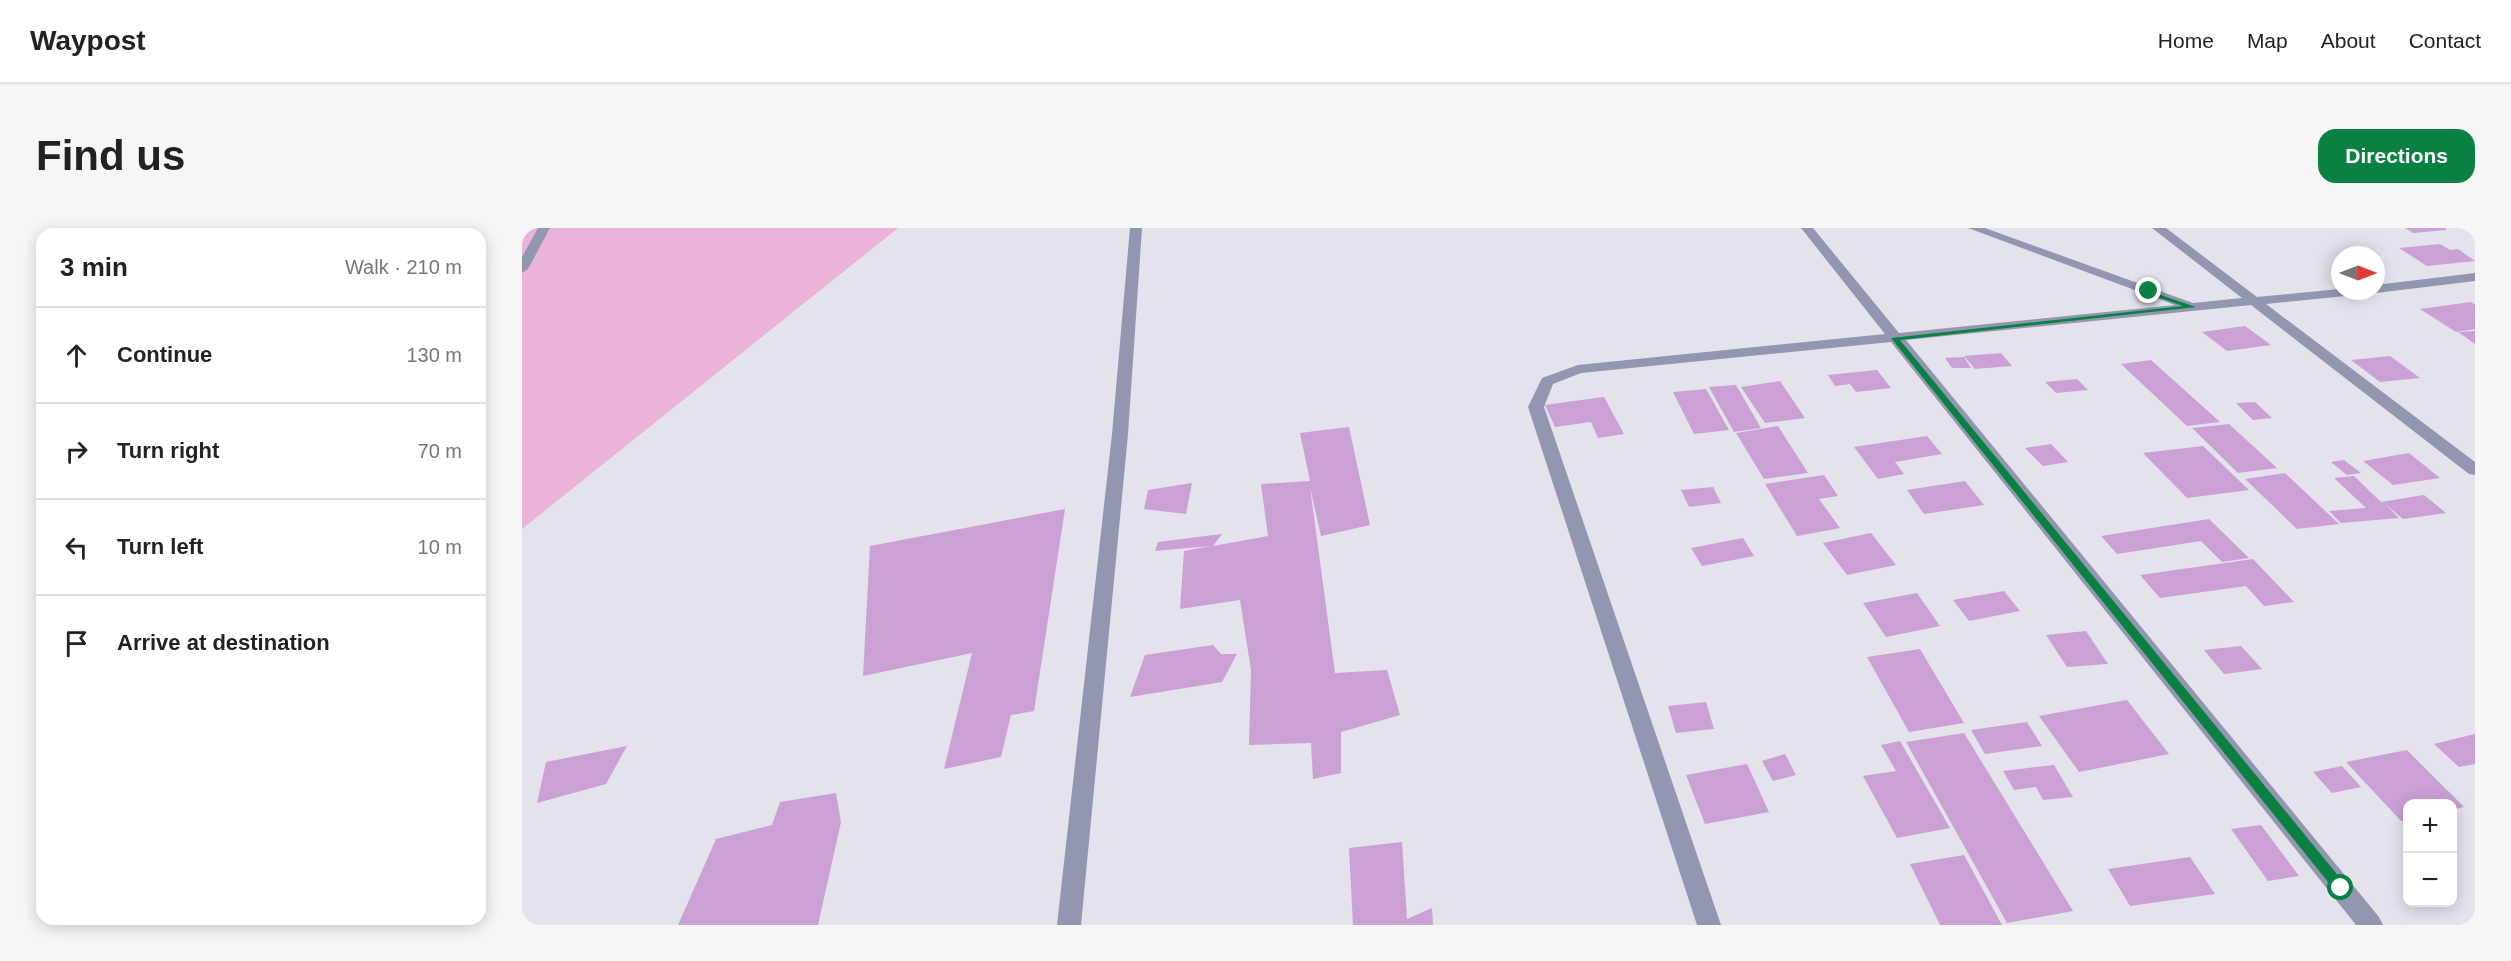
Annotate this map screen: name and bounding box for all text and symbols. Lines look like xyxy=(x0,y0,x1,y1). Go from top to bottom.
text: Waypost xyxy=(30,25,146,56)
text: Home xyxy=(2158,29,2214,52)
text: Map xyxy=(2247,29,2288,52)
text: About xyxy=(2321,29,2376,52)
text: Contact xyxy=(2409,29,2481,52)
button: Directions xyxy=(2318,129,2475,183)
text: Find us xyxy=(36,132,185,179)
north arrow xyxy=(2331,246,2385,300)
text: 3 min xyxy=(60,252,128,282)
text: Walk · 210 m xyxy=(345,256,462,278)
route end xyxy=(2135,277,2161,303)
icon: ahead xyxy=(60,339,93,372)
text: Continue xyxy=(117,342,212,367)
text: 130 m xyxy=(406,344,462,366)
icon: right xyxy=(60,435,93,468)
text: Turn right xyxy=(117,438,219,463)
text: 70 m xyxy=(418,440,462,462)
icon: left xyxy=(60,531,93,564)
text: Turn left xyxy=(117,534,203,559)
text: 10 m xyxy=(418,536,462,558)
icon: arrive xyxy=(60,627,93,660)
text: Arrive at destination xyxy=(117,630,330,655)
map controls xyxy=(2403,799,2457,907)
button: + xyxy=(2403,799,2457,853)
button: − xyxy=(2403,853,2457,907)
route start xyxy=(2327,874,2353,900)

